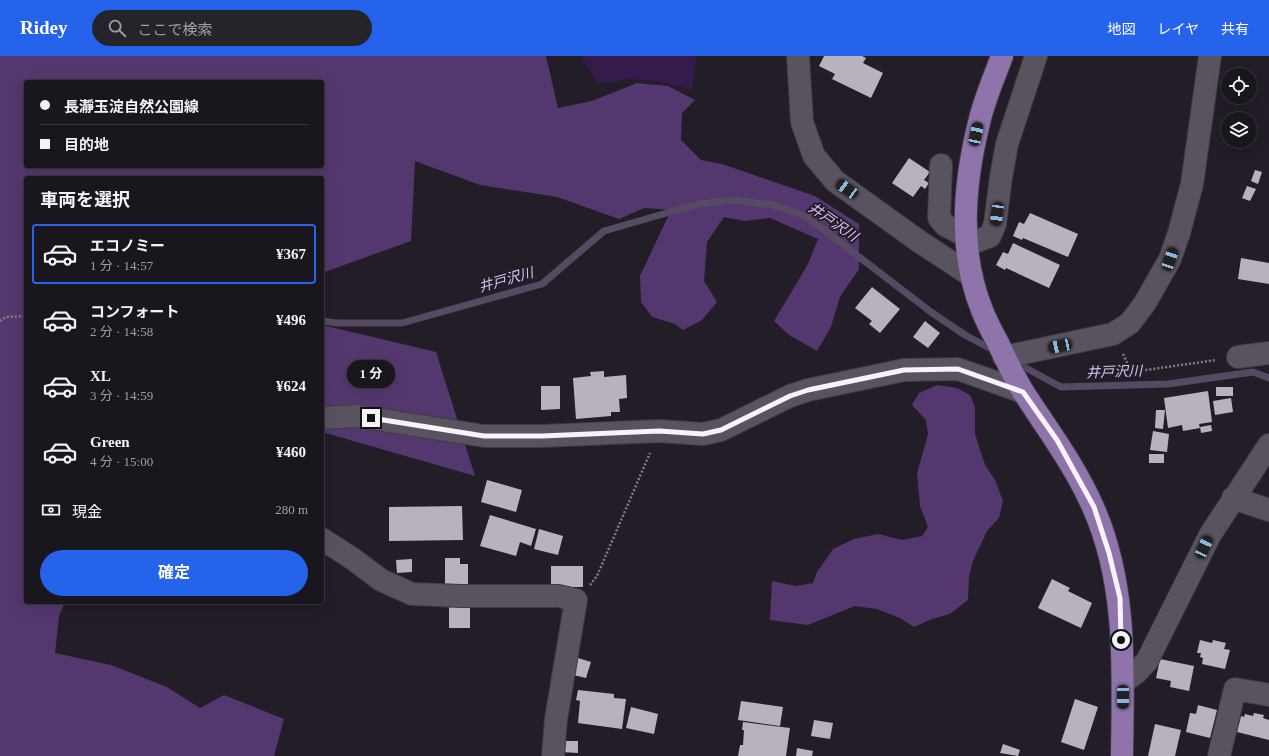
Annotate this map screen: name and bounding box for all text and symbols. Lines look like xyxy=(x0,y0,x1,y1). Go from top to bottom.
search box xyxy=(92,10,372,46)
text: Ridey xyxy=(20,17,68,38)
icon: search xyxy=(106,17,128,39)
text: ここで検索 xyxy=(138,22,213,38)
text: 地図 xyxy=(1107,22,1135,37)
text: レイヤ xyxy=(1157,22,1199,37)
text: 共有 xyxy=(1221,22,1249,37)
map controls xyxy=(1221,68,1257,148)
button: locate xyxy=(1221,68,1257,104)
text: 長瀞玉淀自然公園線 xyxy=(64,99,199,115)
button: layers xyxy=(1221,112,1257,148)
car xyxy=(968,121,984,147)
text: 目的地 xyxy=(64,137,109,153)
car xyxy=(834,177,860,201)
text: 車両を選択 xyxy=(40,190,130,210)
water label: 井戸沢川 xyxy=(806,200,862,245)
car xyxy=(989,201,1005,227)
icon: car xyxy=(42,236,78,272)
text: エコノミー xyxy=(90,238,165,254)
text: ¥367 xyxy=(276,246,306,262)
car xyxy=(1160,246,1180,272)
text: 1 分 · 14:57 xyxy=(90,258,153,273)
water label: 井戸沢川 xyxy=(477,265,537,295)
icon: car xyxy=(42,302,78,338)
text: コンフォート xyxy=(90,304,180,320)
text: ¥496 xyxy=(276,312,306,328)
text: 2 分 · 14:58 xyxy=(90,324,153,339)
car xyxy=(1047,338,1073,354)
callout: 1 分 xyxy=(347,360,395,388)
water label: 井戸沢川 xyxy=(1086,363,1144,380)
text: 1 分 xyxy=(360,366,382,381)
icon: car xyxy=(42,368,78,404)
text: XL xyxy=(90,368,111,384)
text: ¥624 xyxy=(276,378,306,394)
text: 3 分 · 14:59 xyxy=(90,388,153,403)
route end xyxy=(362,409,380,427)
icon: car xyxy=(42,434,78,470)
text: Green xyxy=(90,434,130,450)
text: ¥460 xyxy=(276,444,306,460)
text: 4 分 · 15:00 xyxy=(90,454,153,469)
icon: cash xyxy=(40,499,62,521)
text: 280 m xyxy=(275,502,308,517)
text: 現金 xyxy=(72,504,102,520)
car xyxy=(1193,534,1215,560)
button: 確定 xyxy=(40,550,308,596)
route start xyxy=(1112,631,1130,649)
car xyxy=(1117,685,1129,709)

